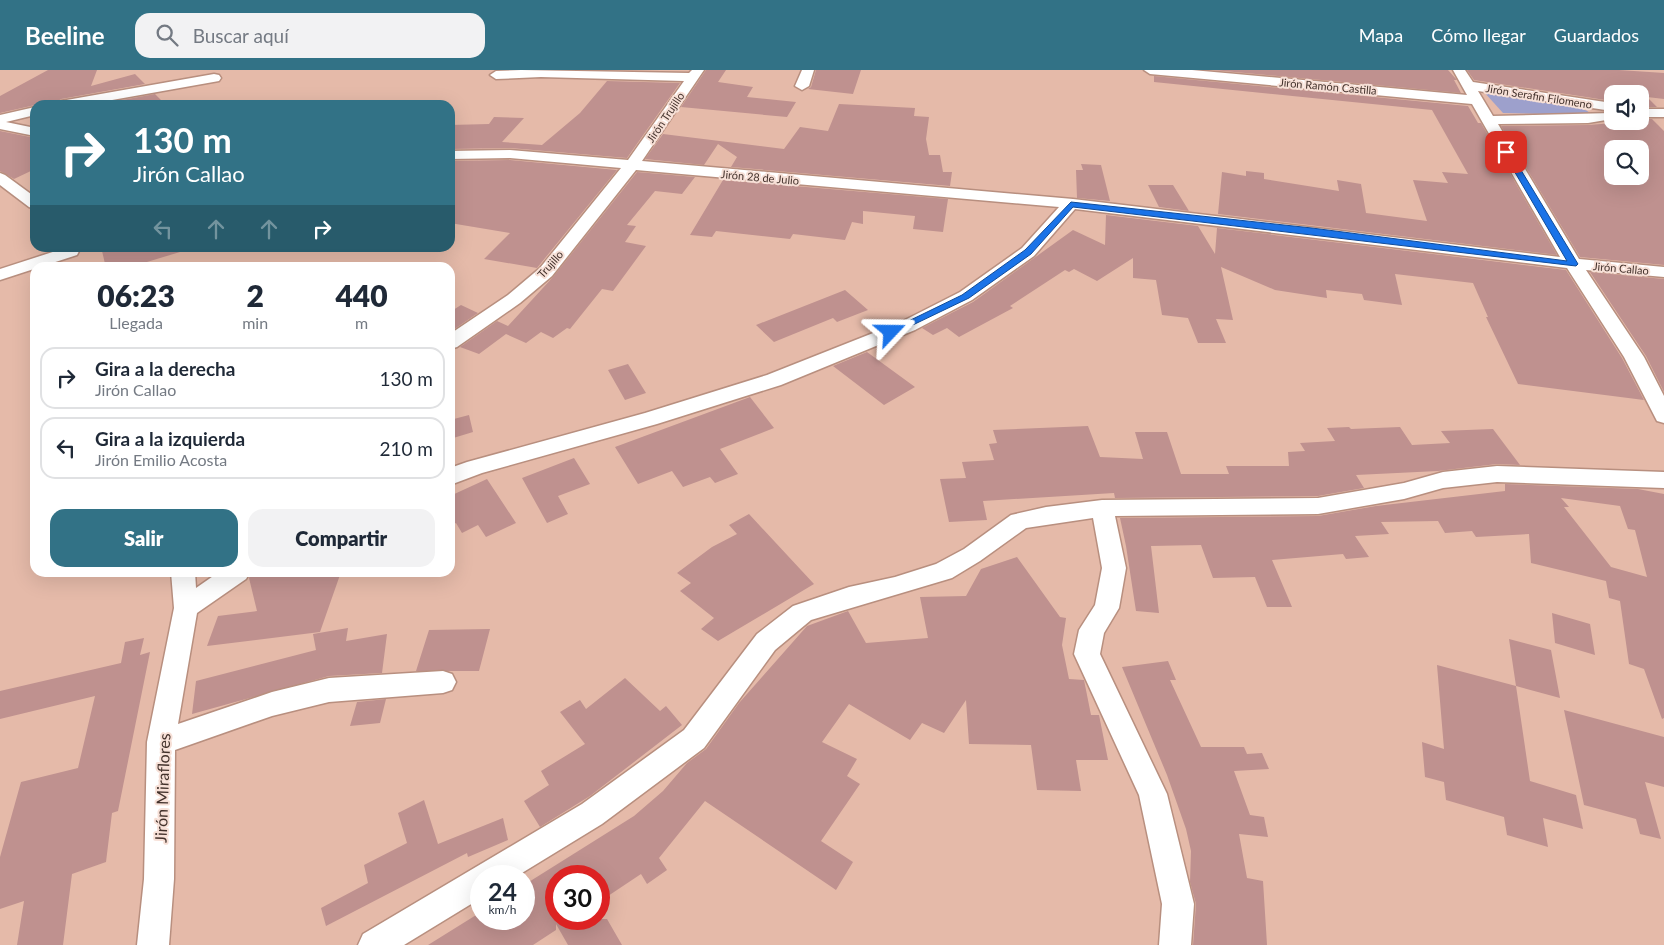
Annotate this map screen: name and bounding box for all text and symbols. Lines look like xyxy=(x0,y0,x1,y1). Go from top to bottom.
search box xyxy=(135,13,485,58)
text: Beeline xyxy=(25,21,105,50)
icon: search xyxy=(153,21,181,49)
text: Buscar aquí xyxy=(193,24,289,47)
text: Mapa xyxy=(1359,24,1403,46)
text: Cómo llegar xyxy=(1431,24,1526,46)
text: Guardados xyxy=(1554,24,1639,46)
street label: Jirón Ramón Castilla xyxy=(1279,75,1377,97)
street label: Jirón Serafin Filomeno xyxy=(1485,81,1593,111)
map controls xyxy=(1604,85,1649,185)
button: sound xyxy=(1604,85,1649,130)
street label: Jirón Trujillo xyxy=(643,89,687,145)
text: 130 m xyxy=(133,118,232,160)
icon: right xyxy=(50,120,115,185)
pin xyxy=(1485,131,1527,173)
icon: arrive xyxy=(1492,138,1520,166)
button: search xyxy=(1604,140,1649,185)
text: Jirón Callao xyxy=(133,160,245,187)
street label: Jirón 28 de Julio xyxy=(720,167,800,187)
icon: left xyxy=(149,215,177,243)
icon: ahead xyxy=(202,215,230,243)
icon: ahead xyxy=(255,215,283,243)
icon: right xyxy=(308,215,336,243)
street label: Trujillo xyxy=(535,248,565,280)
street label: Jirón Callao xyxy=(1593,259,1649,277)
text: 06:23 xyxy=(97,277,175,313)
text: 2 xyxy=(246,277,264,313)
text: 440 xyxy=(335,277,388,313)
position arrow xyxy=(864,305,916,357)
text: Llegada xyxy=(109,313,163,332)
text: min xyxy=(242,313,268,332)
text: m xyxy=(355,313,368,332)
text: Gira a la derecha xyxy=(95,357,235,380)
icon: right xyxy=(52,364,80,392)
text: 130 m xyxy=(379,367,433,390)
text: Jirón Callao xyxy=(95,380,176,399)
text: Gira a la izquierda xyxy=(95,427,245,450)
icon: left xyxy=(52,434,80,462)
text: 210 m xyxy=(379,437,433,460)
text: Jirón Emilio Acosta xyxy=(95,450,227,469)
button: Salir xyxy=(50,509,238,567)
button: Compartir xyxy=(248,509,435,567)
street label: Jirón Miraflores xyxy=(151,733,173,843)
speed limit sign: 30 xyxy=(545,865,610,930)
text: 24 xyxy=(488,876,517,906)
text: km/h xyxy=(488,902,517,917)

